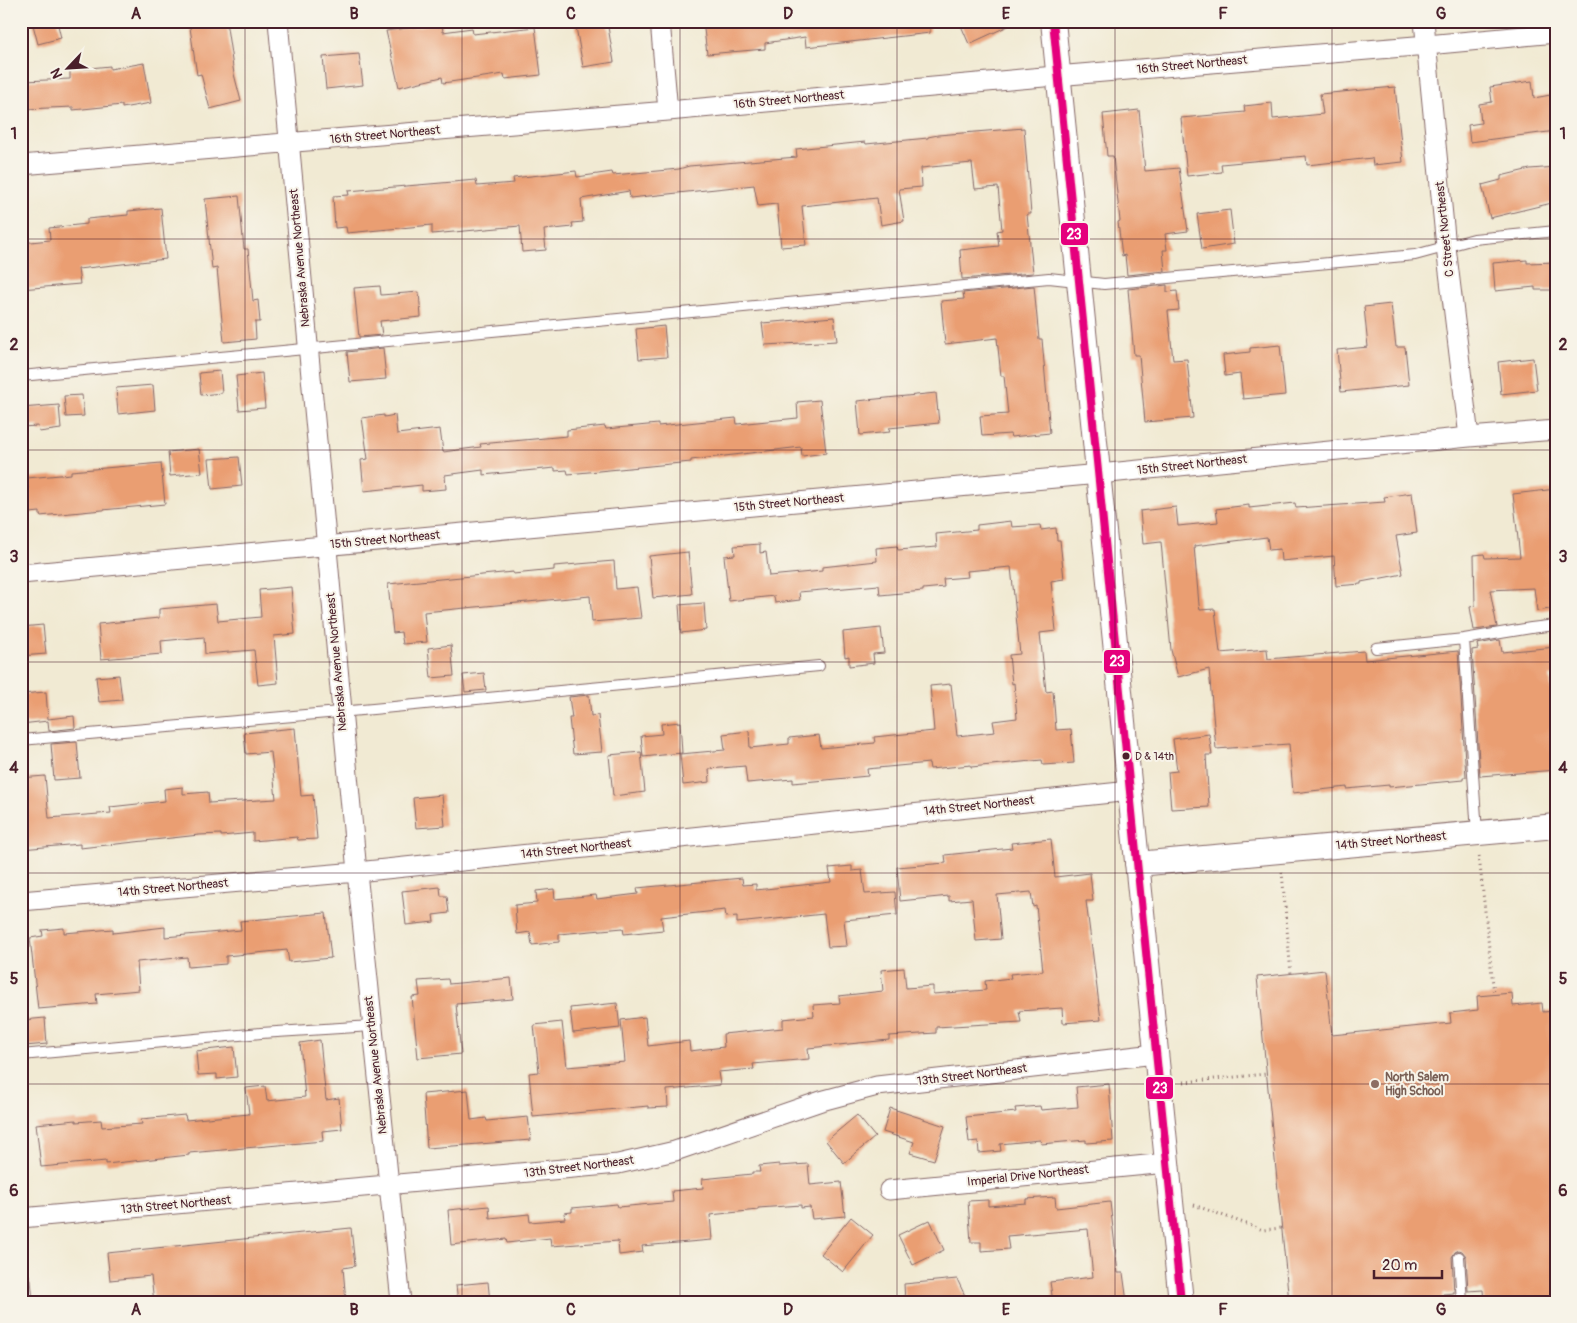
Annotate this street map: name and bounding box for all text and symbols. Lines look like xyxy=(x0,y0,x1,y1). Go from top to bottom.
text: A xyxy=(131,4,142,24)
text: B xyxy=(349,4,359,24)
text: C xyxy=(566,4,576,24)
text: D xyxy=(783,4,793,24)
text: E xyxy=(1002,4,1011,24)
text: F xyxy=(1218,4,1228,24)
text: G xyxy=(1436,4,1447,24)
north arrow xyxy=(42,42,92,92)
street label: 16th Street Northeast xyxy=(1136,53,1248,77)
text: N xyxy=(47,65,66,81)
street label: 16th Street Northeast xyxy=(733,88,845,112)
street label: 16th Street Northeast xyxy=(329,123,441,147)
text: 1 xyxy=(11,124,17,144)
text: 1 xyxy=(1560,124,1566,144)
street label: C Street Northeast xyxy=(1432,180,1457,278)
street label: Nebraska Avenue Northeast xyxy=(286,188,314,328)
line badge: 23 xyxy=(1060,222,1089,246)
text: 23 xyxy=(1066,226,1082,243)
text: 2 xyxy=(10,335,19,355)
text: 2 xyxy=(1559,335,1568,355)
street label: 15th Street Northeast xyxy=(1136,452,1248,478)
street label: 15th Street Northeast xyxy=(733,491,845,515)
street label: 15th Street Northeast xyxy=(329,528,441,552)
text: 3 xyxy=(10,547,19,567)
text: 3 xyxy=(1559,547,1568,567)
street label: Nebraska Avenue Northeast xyxy=(323,592,351,732)
line badge: 23 xyxy=(1103,649,1131,674)
text: 23 xyxy=(1109,653,1125,670)
place label: D & 14th xyxy=(1135,750,1174,763)
marker: D & 14th xyxy=(1121,751,1131,761)
text: 4 xyxy=(9,758,19,778)
text: 4 xyxy=(1558,758,1568,778)
street label: 14th Street Northeast xyxy=(923,793,1035,819)
street label: 14th Street Northeast xyxy=(1335,829,1447,853)
street label: 14th Street Northeast xyxy=(520,836,632,862)
street label: 14th Street Northeast xyxy=(117,876,229,900)
text: 5 xyxy=(10,969,19,989)
text: 5 xyxy=(1559,969,1568,989)
street label: Nebraska Avenue Northeast xyxy=(361,995,391,1135)
street label: 13th Street Northeast xyxy=(916,1061,1028,1089)
place label: North Salem High School xyxy=(1385,1070,1449,1099)
line badge: 23 xyxy=(1145,1076,1174,1100)
marker: North Salem High School xyxy=(1369,1078,1381,1090)
text: 23 xyxy=(1152,1080,1168,1097)
street label: 13th Street Northeast xyxy=(523,1153,635,1181)
street label: Imperial Drive Northeast xyxy=(966,1162,1090,1190)
text: 6 xyxy=(9,1181,19,1201)
text: 6 xyxy=(1558,1181,1568,1201)
street label: 13th Street Northeast xyxy=(120,1193,232,1217)
scale bar xyxy=(1374,1248,1442,1280)
text: 20 m xyxy=(1382,1256,1417,1275)
text: A xyxy=(131,1300,142,1320)
text: B xyxy=(349,1300,359,1320)
text: C xyxy=(566,1300,576,1320)
text: D xyxy=(783,1300,793,1320)
text: E xyxy=(1002,1300,1011,1320)
text: F xyxy=(1218,1300,1228,1320)
text: G xyxy=(1436,1300,1447,1320)

